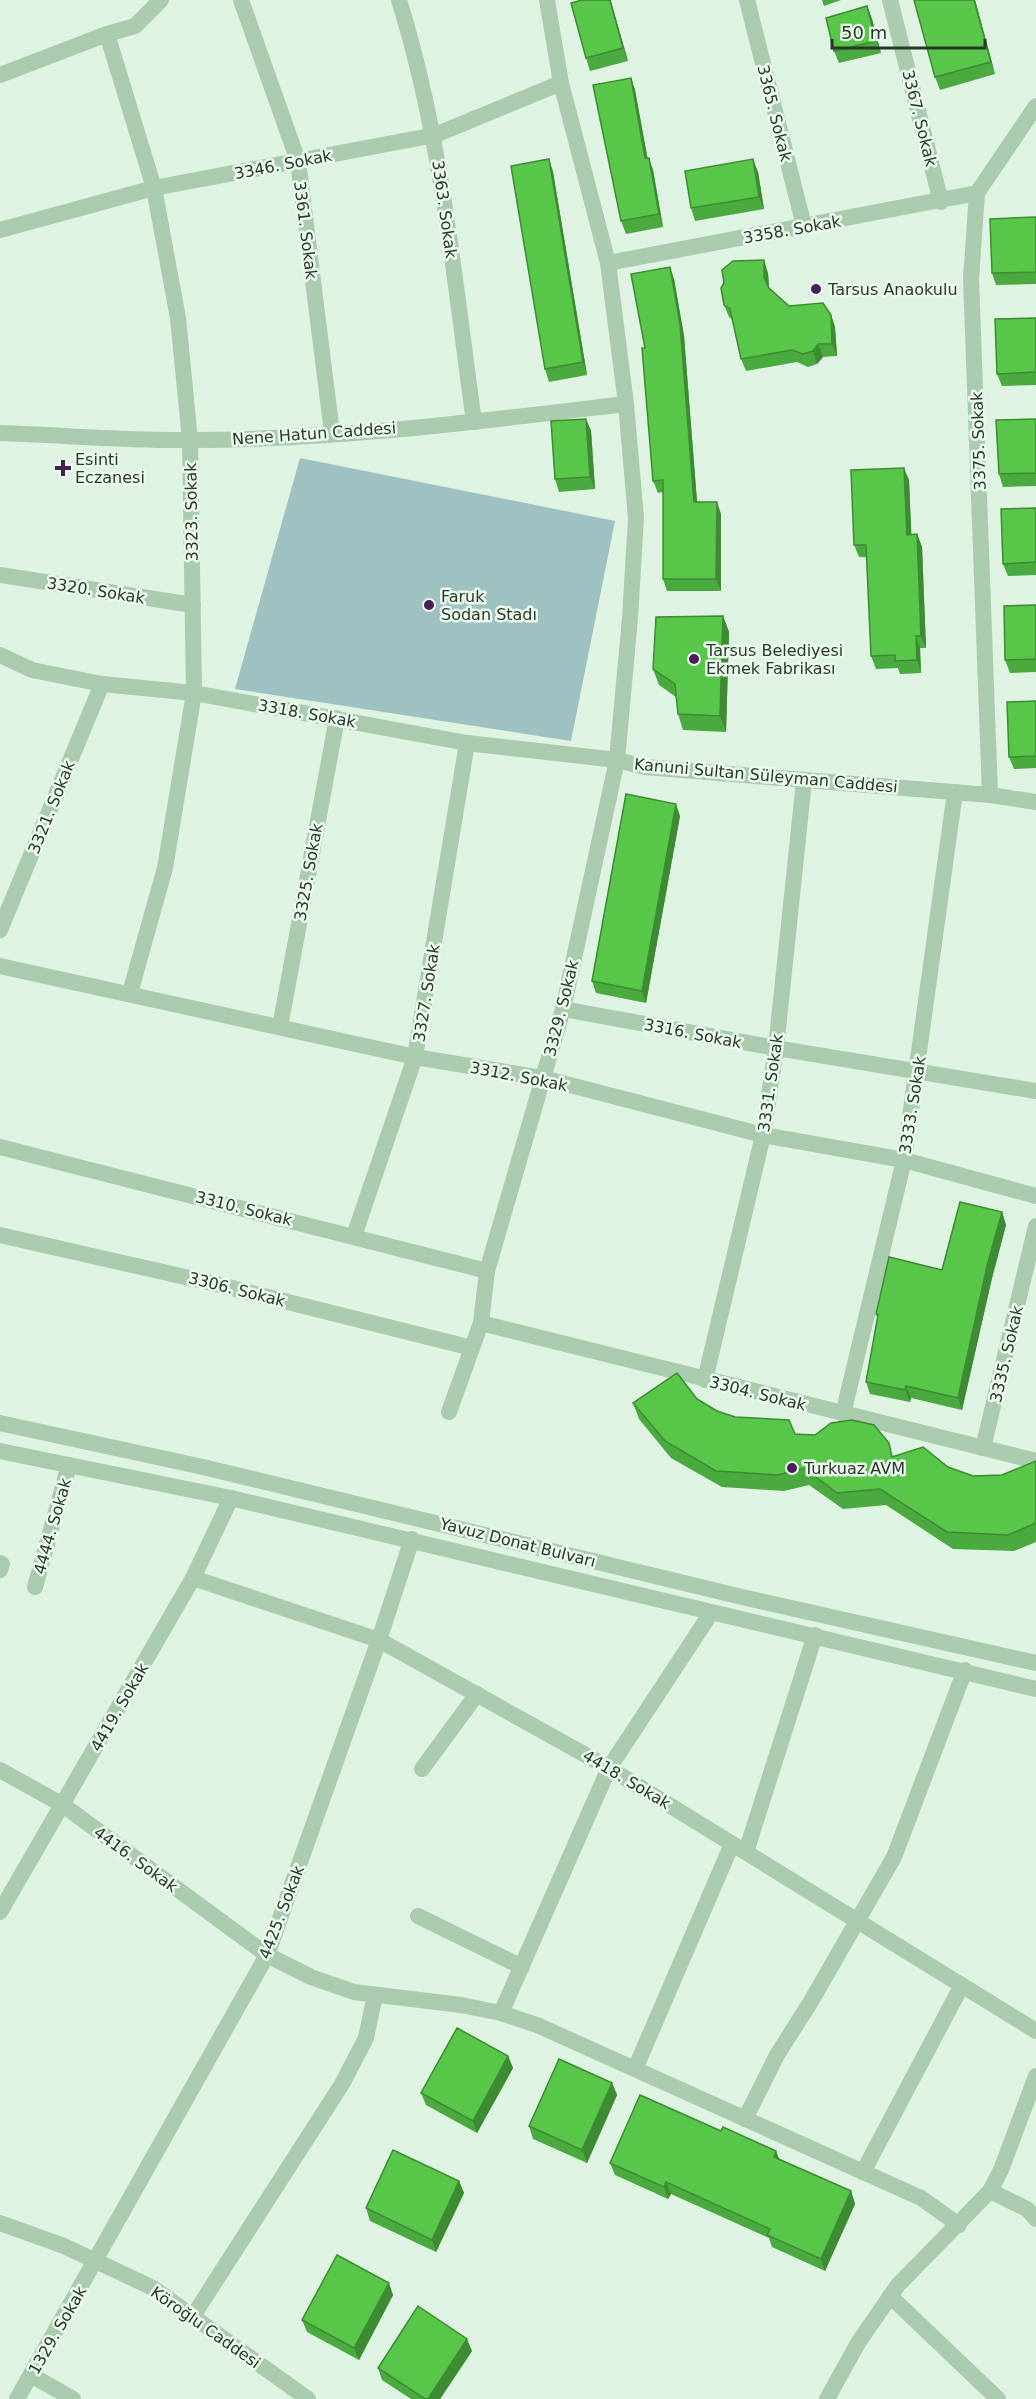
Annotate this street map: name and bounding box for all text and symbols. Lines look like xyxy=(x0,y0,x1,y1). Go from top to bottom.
scale bar xyxy=(832,12,985,50)
text: 50 m xyxy=(841,22,887,43)
street label: 3365. Sokak xyxy=(753,63,796,164)
street label: 3367. Sokak xyxy=(898,68,941,169)
street label: 3346. Sokak xyxy=(233,146,334,183)
street label: 3363. Sokak xyxy=(428,159,461,260)
street label: 3361. Sokak xyxy=(290,180,321,281)
street label: 3358. Sokak xyxy=(742,211,843,247)
place label: Tarsus Anaokulu xyxy=(827,280,958,299)
marker: Tarsus Anaokulu xyxy=(809,282,823,296)
street label: 3375. Sokak xyxy=(967,391,990,491)
street label: Nene Hatun Caddesi xyxy=(231,418,397,449)
place label: Esinti Eczanesi xyxy=(75,450,145,487)
marker: Esinti Eczanesi xyxy=(56,461,70,475)
street label: 3323. Sokak xyxy=(181,462,202,562)
street label: 3320. Sokak xyxy=(46,573,147,608)
place label: Faruk Sodan Stadı xyxy=(441,587,537,624)
marker: Faruk Sodan Stadı xyxy=(422,598,436,612)
place label: Tarsus Belediyesi Ekmek Fabrikası xyxy=(705,641,843,678)
marker: Tarsus Belediyesi Ekmek Fabrikası xyxy=(687,652,701,666)
street label: 3318. Sokak xyxy=(257,696,358,732)
street label: Kanuni Sultan Süleyman Caddesi xyxy=(633,755,899,796)
street label: 3321. Sokak xyxy=(24,757,79,857)
street label: 3325. Sokak xyxy=(291,821,327,922)
street label: 3327. Sokak xyxy=(409,942,444,1043)
street label: 3329. Sokak xyxy=(540,957,583,1058)
street label: 3316. Sokak xyxy=(643,1015,744,1052)
street label: 3331. Sokak xyxy=(754,1032,787,1133)
street label: 3333. Sokak xyxy=(895,1054,930,1155)
street label: 3312. Sokak xyxy=(469,1058,570,1095)
street label: 3310. Sokak xyxy=(194,1187,295,1230)
street label: 3306. Sokak xyxy=(187,1268,288,1311)
street label: 3335. Sokak xyxy=(986,1303,1027,1404)
street label: 3304. Sokak xyxy=(708,1372,809,1415)
place label: Turkuaz AVM xyxy=(803,1459,905,1478)
marker: Turkuaz AVM xyxy=(785,1461,799,1475)
street label: 4444. Sokak xyxy=(30,1475,75,1576)
street label: Yavuz Donat Bulvarı xyxy=(437,1514,598,1571)
street label: 4419. Sokak xyxy=(86,1659,153,1755)
street label: 4418. Sokak xyxy=(579,1746,675,1813)
street label: 4416. Sokak xyxy=(90,1823,182,1897)
street label: 4425. Sokak xyxy=(255,1862,308,1962)
street label: 1329. Sokak xyxy=(24,2282,91,2378)
street label: Köroğlu Caddesi xyxy=(147,2283,264,2372)

